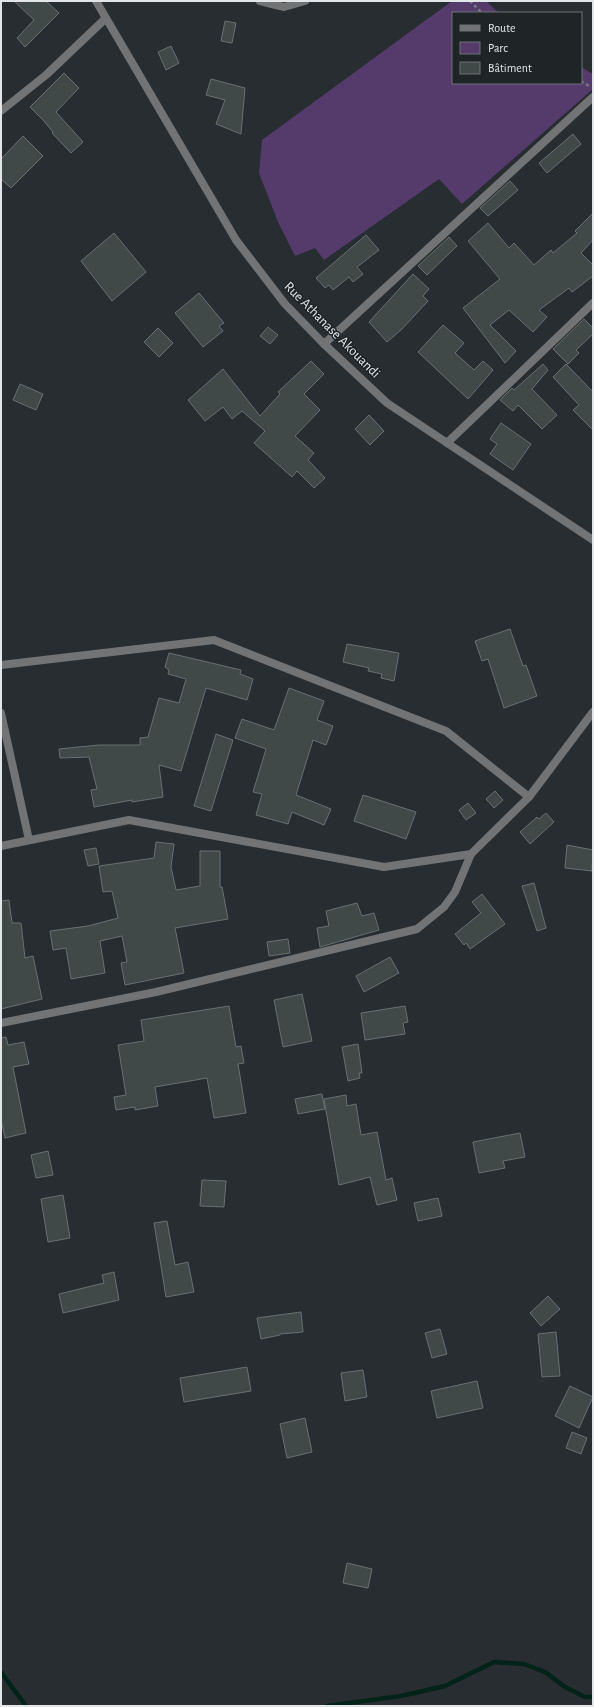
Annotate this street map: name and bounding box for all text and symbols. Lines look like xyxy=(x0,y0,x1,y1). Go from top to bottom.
legend xyxy=(452,12,582,84)
text: Route xyxy=(488,22,515,34)
text: Parc xyxy=(488,42,508,54)
text: Bâtiment xyxy=(488,62,532,74)
street label: Rue Athanase Akouandi xyxy=(281,279,383,381)

